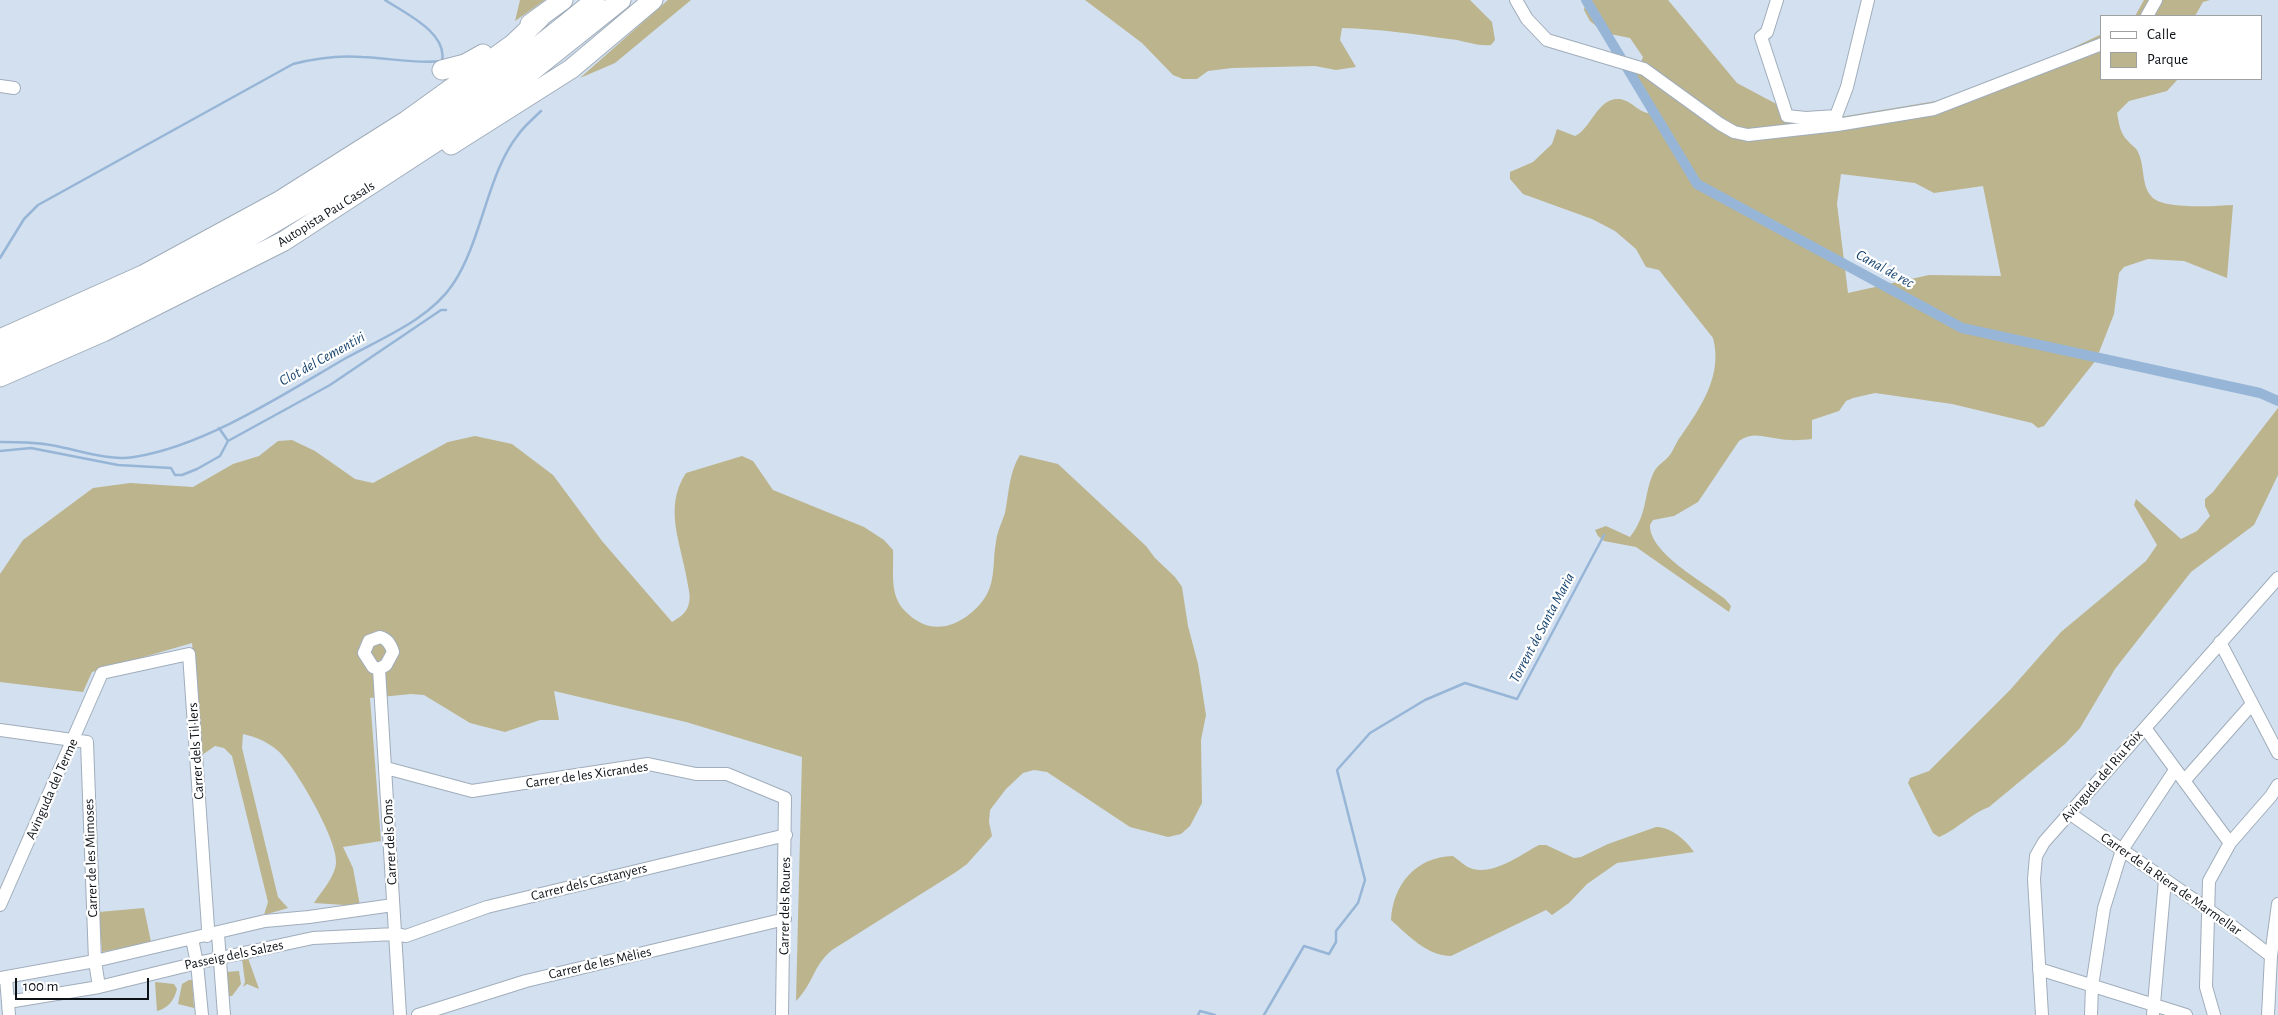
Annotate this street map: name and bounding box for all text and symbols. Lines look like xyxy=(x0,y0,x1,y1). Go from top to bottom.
legend xyxy=(2100,15,2263,80)
text: Calle xyxy=(2147,27,2176,42)
text: Parque xyxy=(2147,52,2188,67)
street label: Autopista Pau Casals xyxy=(274,177,378,251)
water label: Canal de rec xyxy=(1853,246,1917,292)
water label: Clot del Cementiri xyxy=(276,328,368,390)
water label: Torrent de Santa Maria xyxy=(1505,570,1579,686)
street label: Carrer dels Til·lers xyxy=(184,702,208,800)
street label: Avinguda del Riu Foix xyxy=(2057,727,2147,825)
street label: Avinguda del Terme xyxy=(22,736,82,842)
street label: Carrer de les Xicrandes xyxy=(525,758,649,792)
street label: Carrer de les Mimoses xyxy=(81,798,101,918)
street label: Carrer dels Oms xyxy=(379,799,401,885)
street label: Carrer de la Riera de Marmellar xyxy=(2097,829,2245,939)
street label: Carrer dels Roures xyxy=(776,857,794,955)
street label: Carrer dels Castanyers xyxy=(529,859,649,905)
street label: Passeig dels Salzes xyxy=(183,936,285,974)
street label: Carrer de les Mèlies xyxy=(547,943,653,983)
scale bar xyxy=(18,968,151,1000)
text: 100 m xyxy=(23,979,58,994)

